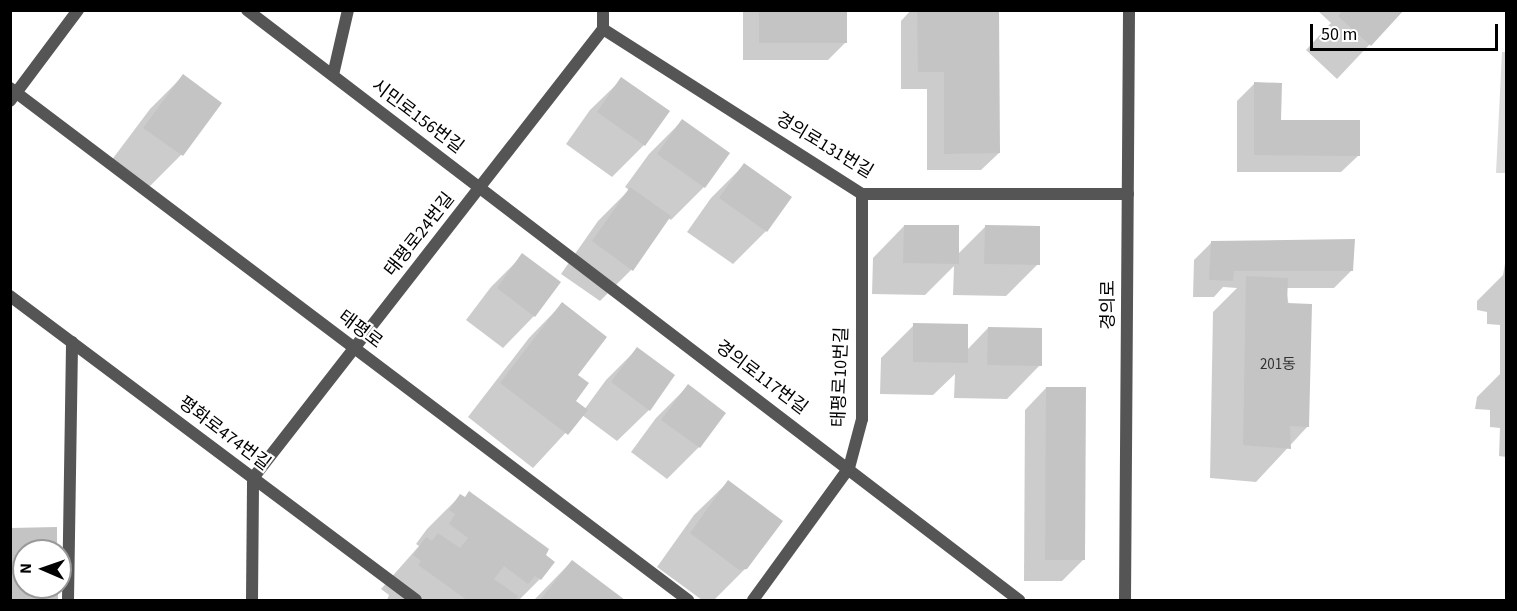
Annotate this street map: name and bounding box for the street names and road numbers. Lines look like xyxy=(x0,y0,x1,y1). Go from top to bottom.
street label: 시민로156번길 xyxy=(367,75,467,159)
street label: 경의로131번길 xyxy=(771,109,877,183)
street label: 태평로24번길 xyxy=(380,189,460,281)
street label: 경의로 xyxy=(1098,280,1120,330)
street label: 태평로 xyxy=(334,306,386,354)
street label: 태평로10번길 xyxy=(828,326,854,428)
street label: 경의로117번길 xyxy=(711,336,811,420)
street label: 평화로474번길 xyxy=(174,392,274,476)

